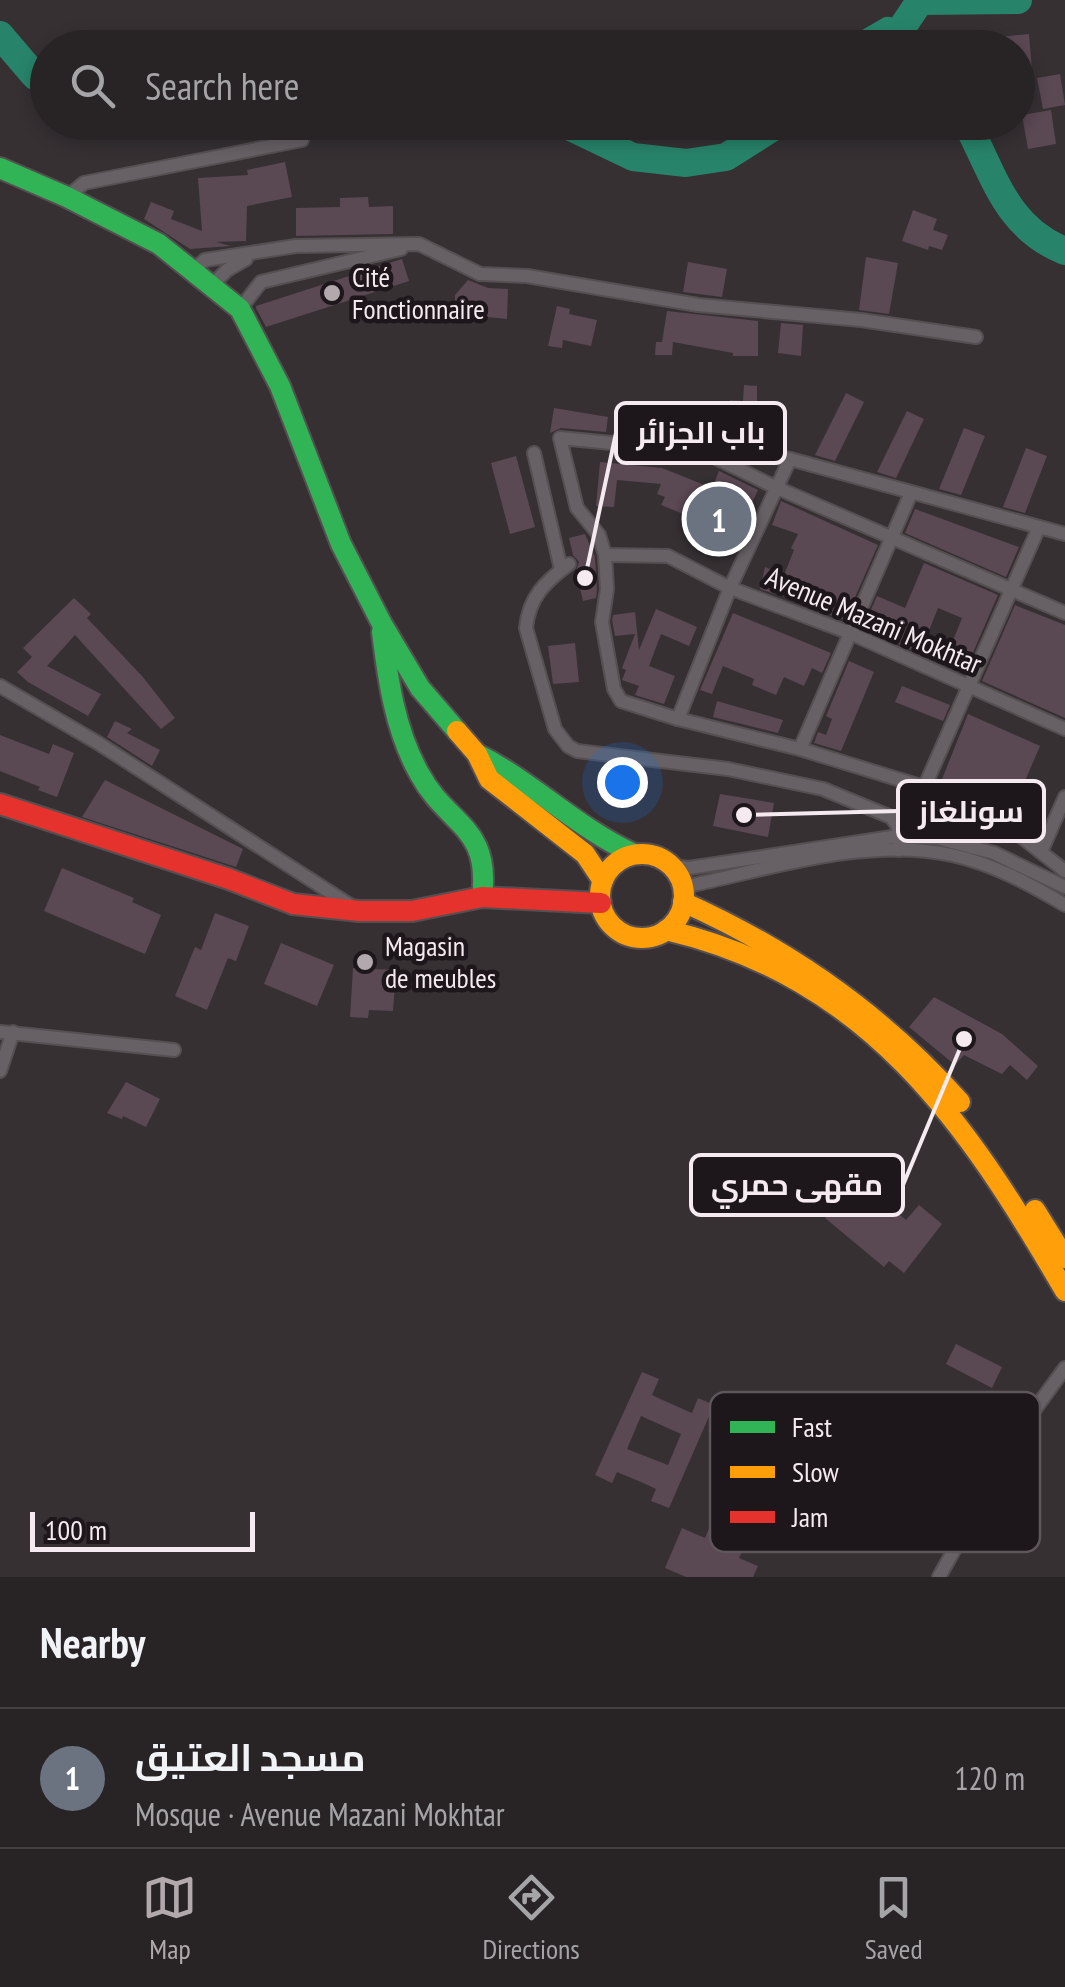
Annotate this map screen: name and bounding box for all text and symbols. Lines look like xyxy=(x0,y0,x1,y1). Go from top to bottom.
search box xyxy=(30,30,1035,140)
icon: search xyxy=(65,58,120,113)
text: Search here xyxy=(145,61,299,110)
place label: Cité Fonctionnaire xyxy=(352,258,485,327)
marker: Cité Fonctionnaire xyxy=(321,282,343,304)
callout: باب الجزائر xyxy=(616,403,785,463)
text: باب الجزائر xyxy=(636,412,765,451)
pin: 1 xyxy=(686,482,752,556)
street label: Avenue Mazani Mokhtar xyxy=(761,557,988,682)
your location xyxy=(597,757,648,808)
callout: سونلغاز xyxy=(898,781,1044,841)
text: سونلغاز xyxy=(917,791,1024,830)
place label: Magasin de meubles xyxy=(385,927,496,996)
marker: Magasin de meubles xyxy=(354,951,376,973)
callout: مقهى حمري xyxy=(691,1155,903,1215)
text: مقهى حمري xyxy=(711,1164,883,1209)
legend xyxy=(710,1392,1040,1552)
text: Fast xyxy=(792,1408,832,1445)
text: Slow xyxy=(792,1453,839,1490)
text: Jam xyxy=(791,1498,828,1535)
scale bar xyxy=(30,1507,255,1552)
text: 100 m xyxy=(45,1511,107,1548)
text: Nearby xyxy=(40,1615,145,1670)
text: مسجد العتيق xyxy=(135,1732,366,1781)
text: 1 xyxy=(65,1757,80,1799)
text: 120 m xyxy=(954,1757,1025,1799)
text: Mosque · Avenue Mazani Mokhtar xyxy=(135,1793,505,1835)
tab: Map xyxy=(142,1870,197,1967)
tab: Directions xyxy=(482,1870,580,1967)
tab: Saved xyxy=(865,1870,923,1967)

